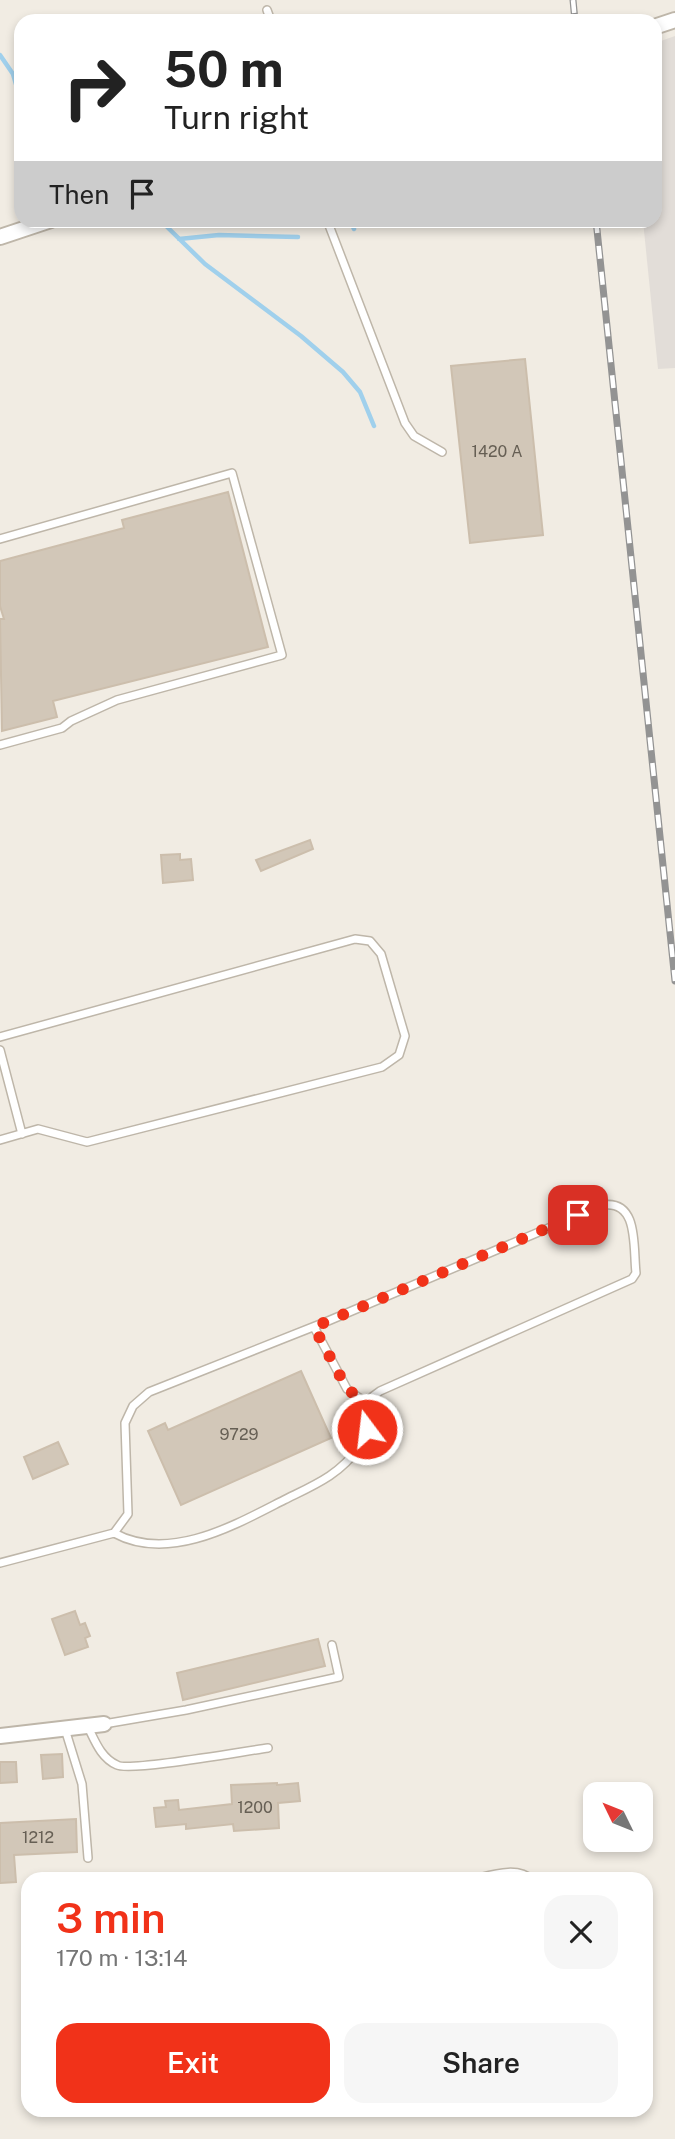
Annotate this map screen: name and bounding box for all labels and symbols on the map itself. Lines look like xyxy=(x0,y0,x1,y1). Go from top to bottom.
house number: 1420 A xyxy=(471,442,523,461)
pin xyxy=(548,1185,608,1245)
position arrow xyxy=(330,1392,404,1466)
house number: 9729 xyxy=(220,1425,258,1444)
north arrow xyxy=(583,1782,653,1852)
house number: 1200 xyxy=(237,1798,273,1817)
house number: 1212 xyxy=(22,1828,54,1847)

